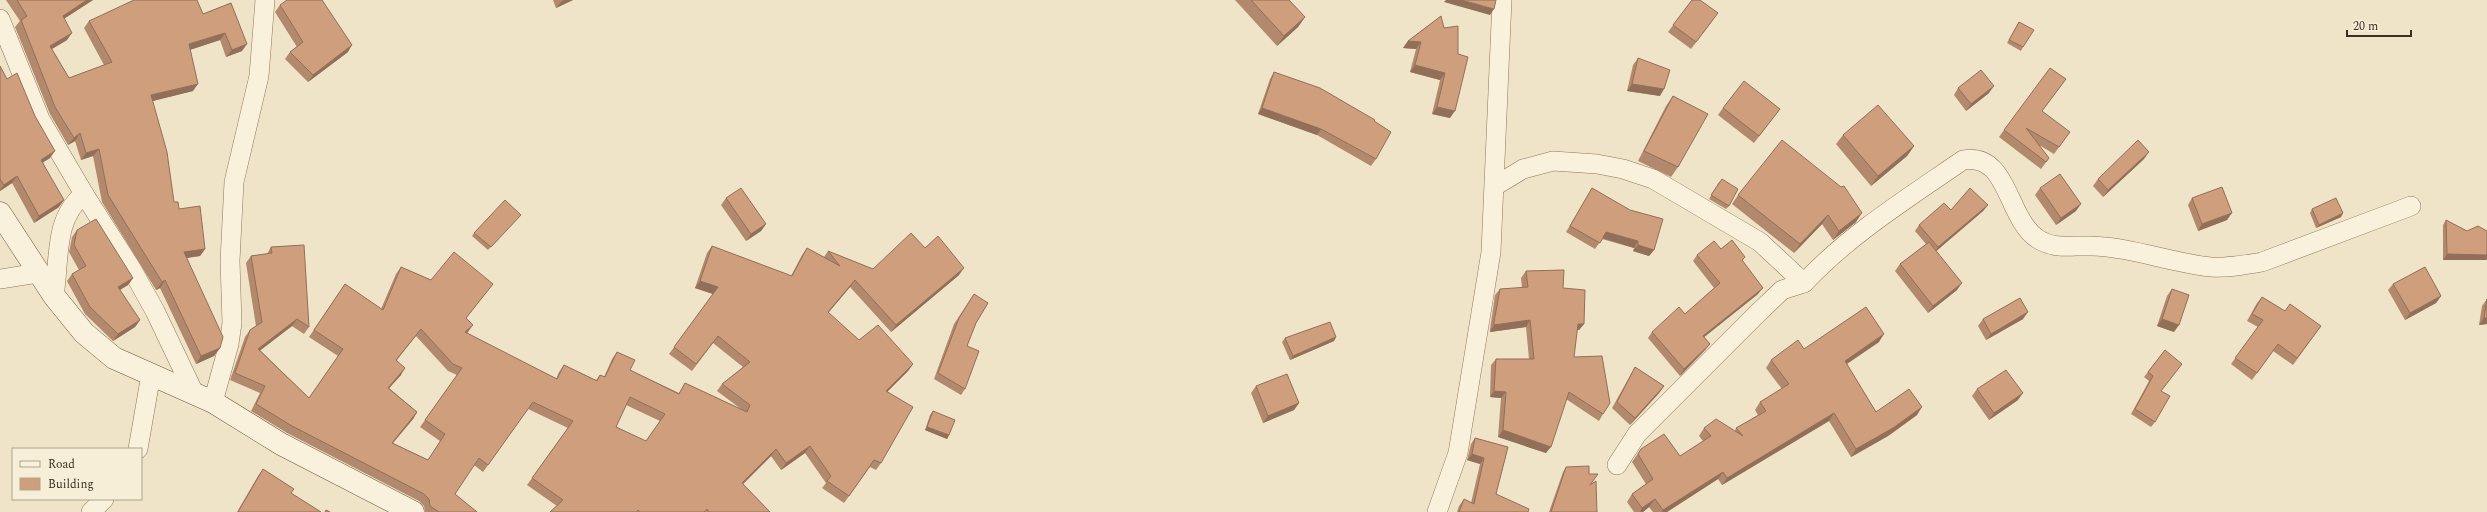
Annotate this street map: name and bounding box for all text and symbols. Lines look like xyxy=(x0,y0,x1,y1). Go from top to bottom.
scale bar xyxy=(2347,12,2411,38)
text: 20 m xyxy=(2353,17,2378,36)
legend xyxy=(12,448,142,500)
text: Road xyxy=(48,455,75,474)
text: Building xyxy=(48,475,94,494)

